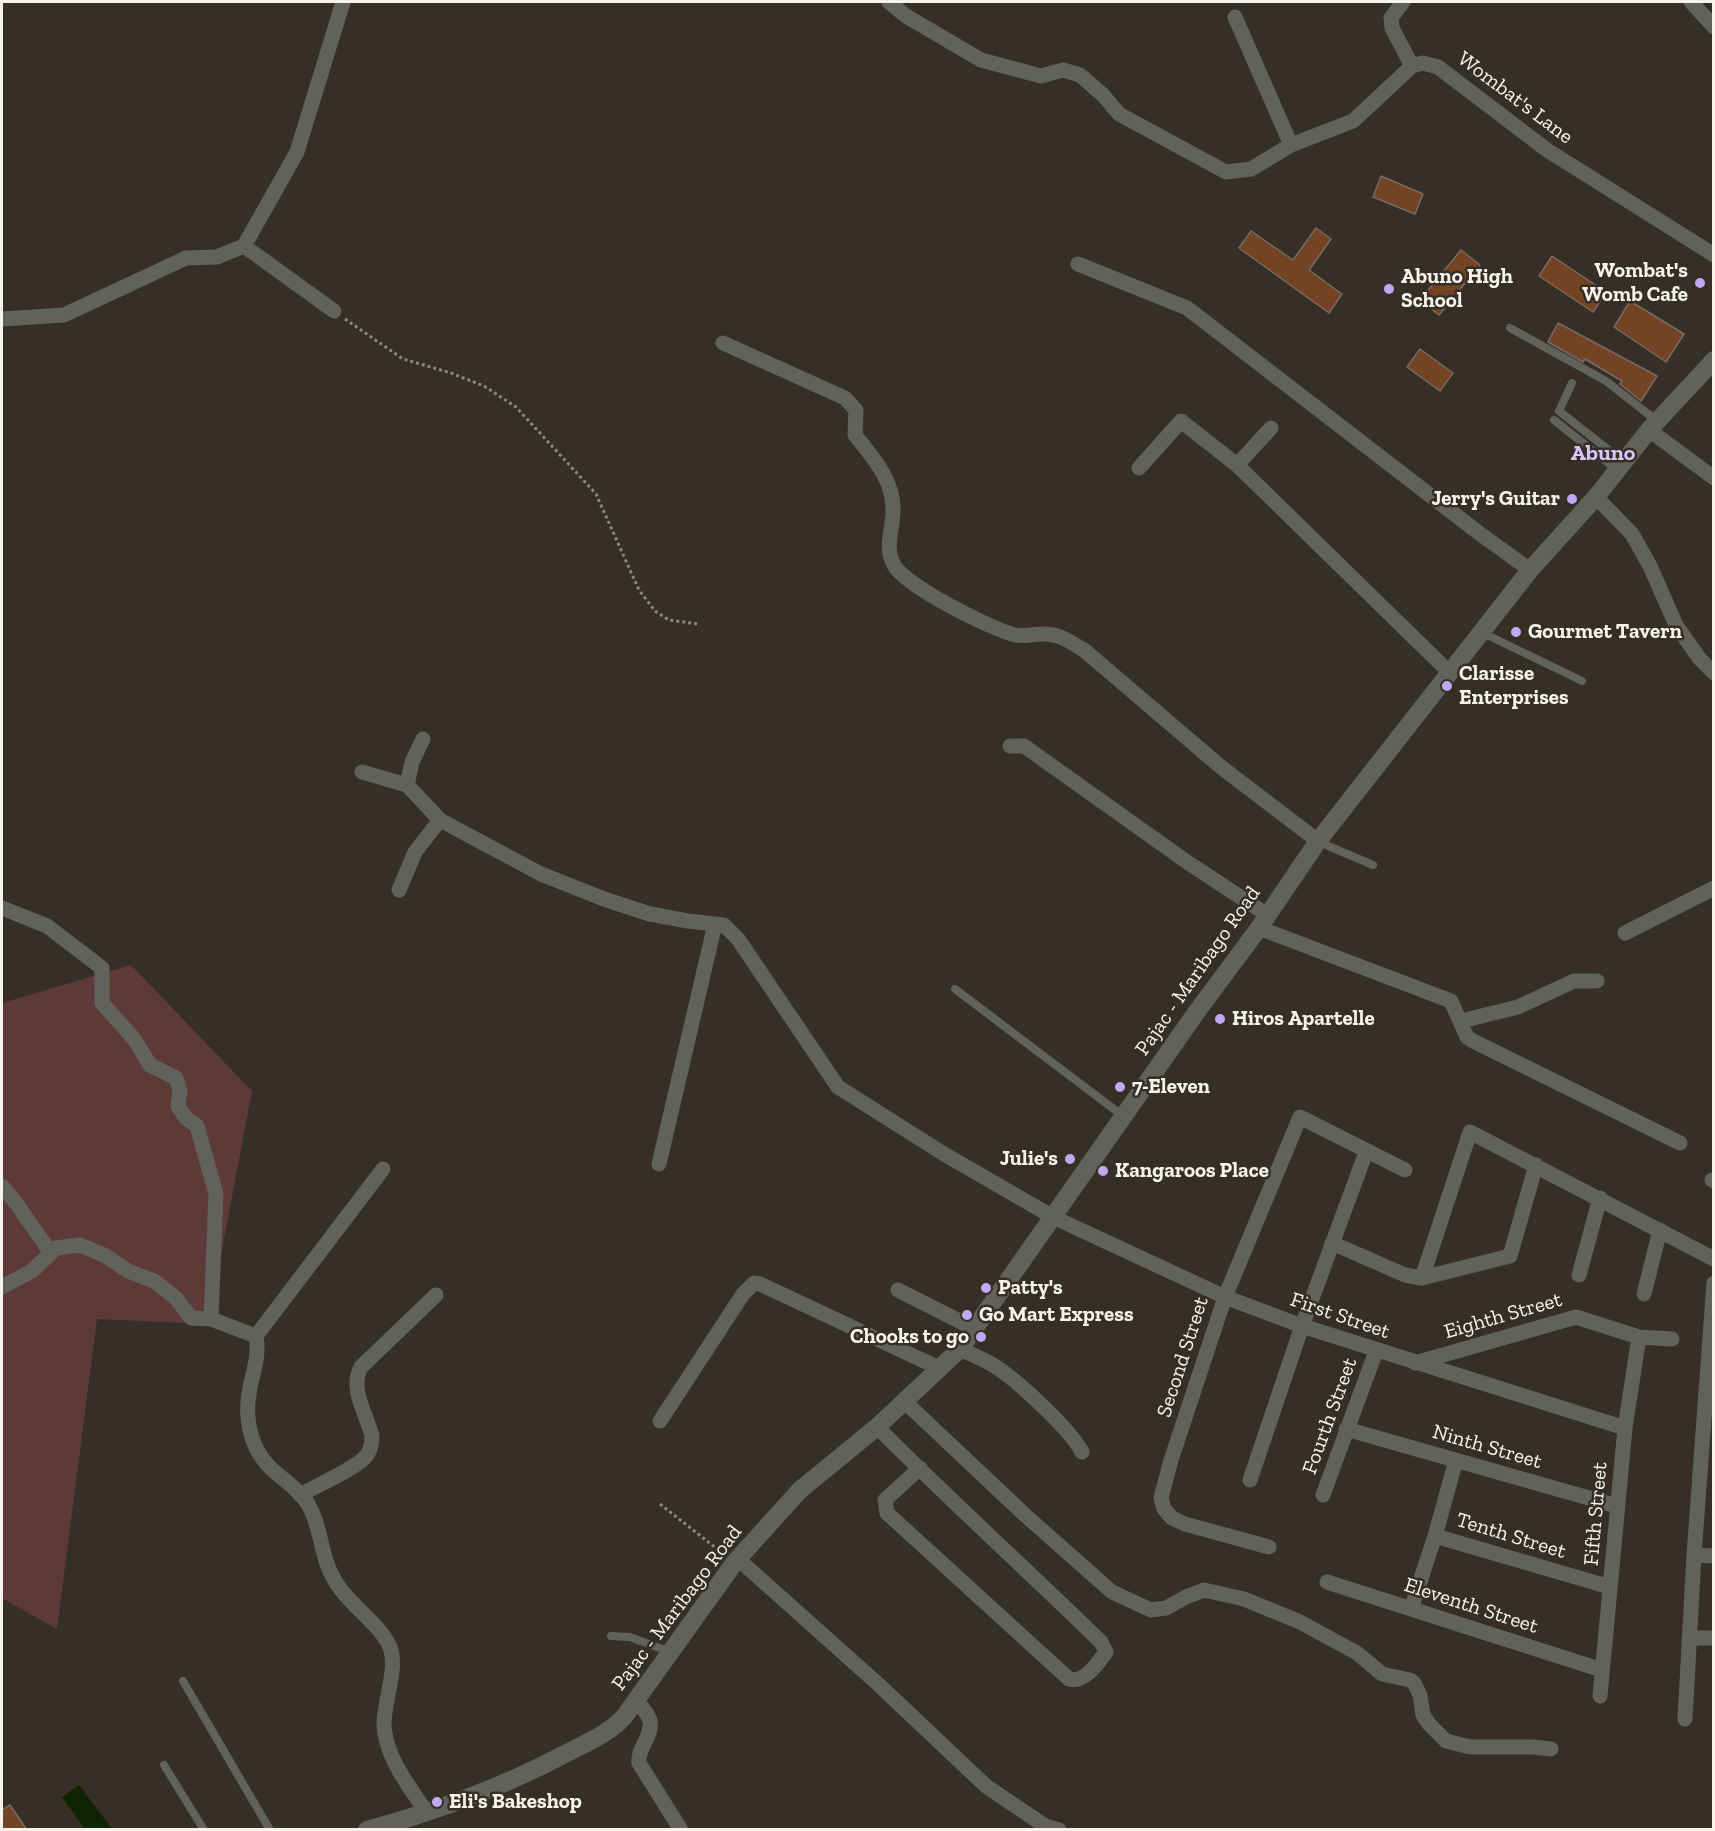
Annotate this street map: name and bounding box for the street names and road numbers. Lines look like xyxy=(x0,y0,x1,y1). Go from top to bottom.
street label: Wombat's Lane xyxy=(1452,46,1578,150)
street label: Pajac - Maribago Road xyxy=(1130,882,1266,1060)
street label: First Street xyxy=(1287,1287,1393,1345)
street label: Eighth Street xyxy=(1441,1287,1565,1345)
street label: Second Street xyxy=(1152,1294,1214,1420)
street label: Fourth Street xyxy=(1297,1354,1363,1478)
street label: Ninth Street xyxy=(1429,1419,1545,1475)
street label: Fifth Street xyxy=(1579,1461,1613,1567)
street label: Tenth Street xyxy=(1453,1507,1569,1565)
street label: Pajac - Maribago Road xyxy=(607,1520,747,1696)
street label: Eleventh Street xyxy=(1401,1572,1541,1640)

